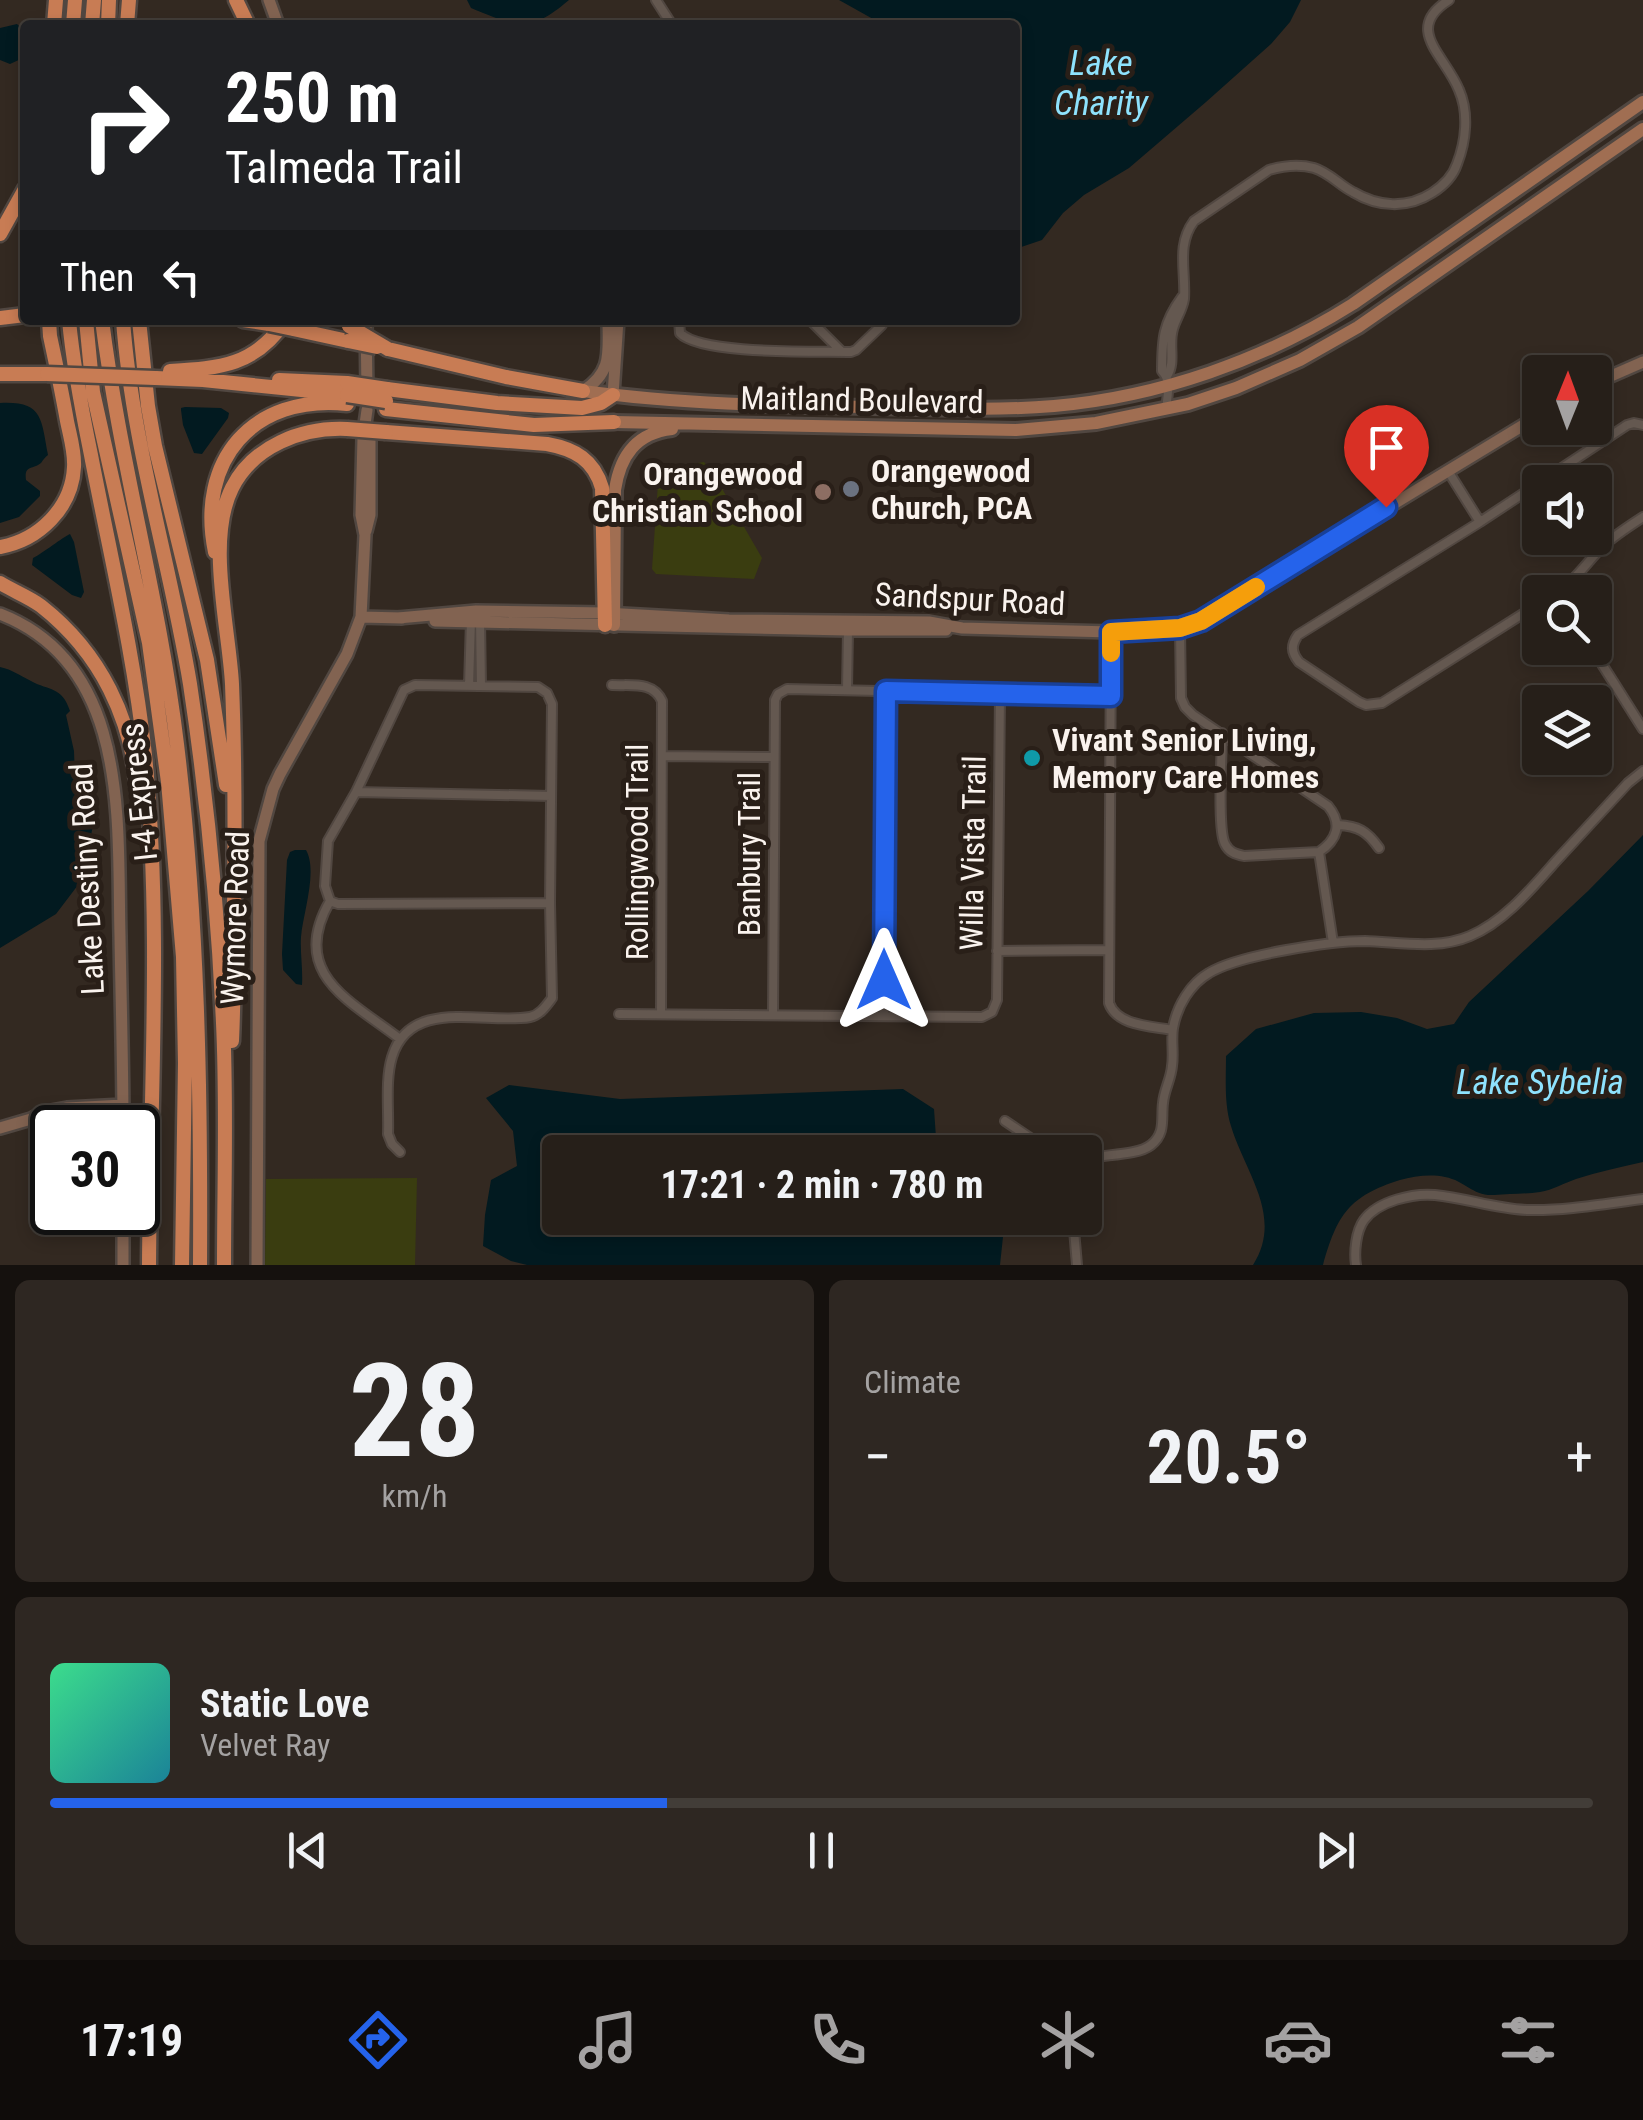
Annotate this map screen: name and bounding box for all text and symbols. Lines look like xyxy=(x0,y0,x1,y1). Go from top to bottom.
water label: Lake Charity xyxy=(1054,43,1149,124)
text: 250 m xyxy=(225,57,399,139)
icon: right xyxy=(60,60,190,190)
text: Talmeda Trail xyxy=(225,141,463,194)
icon: left xyxy=(154,250,209,305)
text: Then xyxy=(60,256,134,300)
north arrow xyxy=(1522,355,1612,445)
map controls xyxy=(1522,355,1612,775)
street label: Maitland Boulevard xyxy=(740,379,984,421)
pin xyxy=(1344,405,1429,508)
icon: arrive xyxy=(1359,420,1414,475)
place label: Orangewood Church, PCA xyxy=(871,452,1032,527)
place label: Orangewood Christian School xyxy=(592,455,803,530)
button: sound xyxy=(1522,465,1612,555)
marker: Orangewood Church, PCA xyxy=(840,478,862,500)
marker: Orangewood Christian School xyxy=(812,481,834,503)
street label: Sandspur Road xyxy=(874,575,1066,623)
button: search xyxy=(1522,575,1612,665)
button: layers xyxy=(1522,685,1612,775)
street label: I-4 Express xyxy=(113,721,165,863)
place label: Vivant Senior Living, Memory Care Homes xyxy=(1052,721,1319,796)
street label: Rollingwood Trail xyxy=(618,744,656,960)
marker: Vivant Senior Living, Memory Care Homes xyxy=(1021,747,1043,769)
street label: Willa Vista Trail xyxy=(952,755,994,951)
street label: Lake Destiny Road xyxy=(62,762,112,996)
street label: Banbury Trail xyxy=(730,772,768,936)
street label: Wymore Road xyxy=(213,830,257,1006)
position arrow xyxy=(832,928,936,1032)
water label: Lake Sybelia xyxy=(1456,1062,1624,1103)
speed limit sign: 30 xyxy=(30,1105,160,1235)
text: 17:21 · 2 min · 780 m xyxy=(661,1163,983,1207)
text: 28 xyxy=(349,1335,480,1488)
text: Climate xyxy=(864,1363,961,1401)
text: 20.5° xyxy=(1146,1413,1311,1501)
text: − xyxy=(864,1425,892,1489)
text: + xyxy=(1566,1425,1593,1489)
text: km/h xyxy=(382,1477,447,1515)
text: Static Love xyxy=(200,1682,369,1726)
text: Velvet Ray xyxy=(200,1726,330,1764)
icon: previous xyxy=(280,1823,335,1878)
icon: pause xyxy=(794,1823,849,1878)
icon: next xyxy=(1308,1823,1363,1878)
icon: directions xyxy=(343,2005,413,2075)
icon: music xyxy=(573,2005,643,2075)
icon: phone xyxy=(803,2005,873,2075)
icon: climate xyxy=(1033,2005,1103,2075)
icon: car xyxy=(1263,2005,1333,2075)
icon: filters xyxy=(1493,2005,1563,2075)
text: 17:19 xyxy=(80,2014,183,2067)

